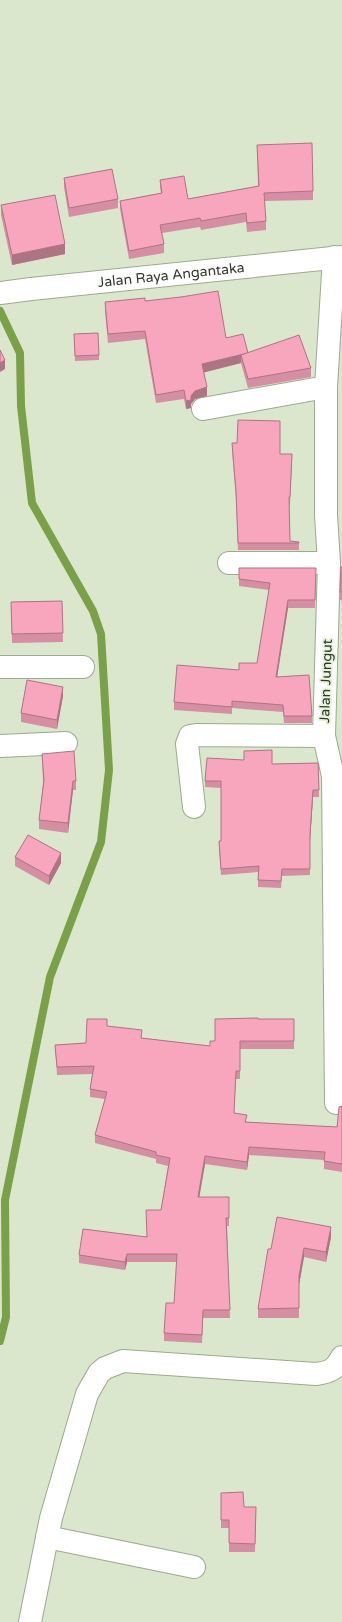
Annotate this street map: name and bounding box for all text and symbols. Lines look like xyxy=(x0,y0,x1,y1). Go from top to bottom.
street label: Jalan Raya Angantaka xyxy=(97,259,245,291)
street label: Jalan Jungut xyxy=(316,638,336,723)

